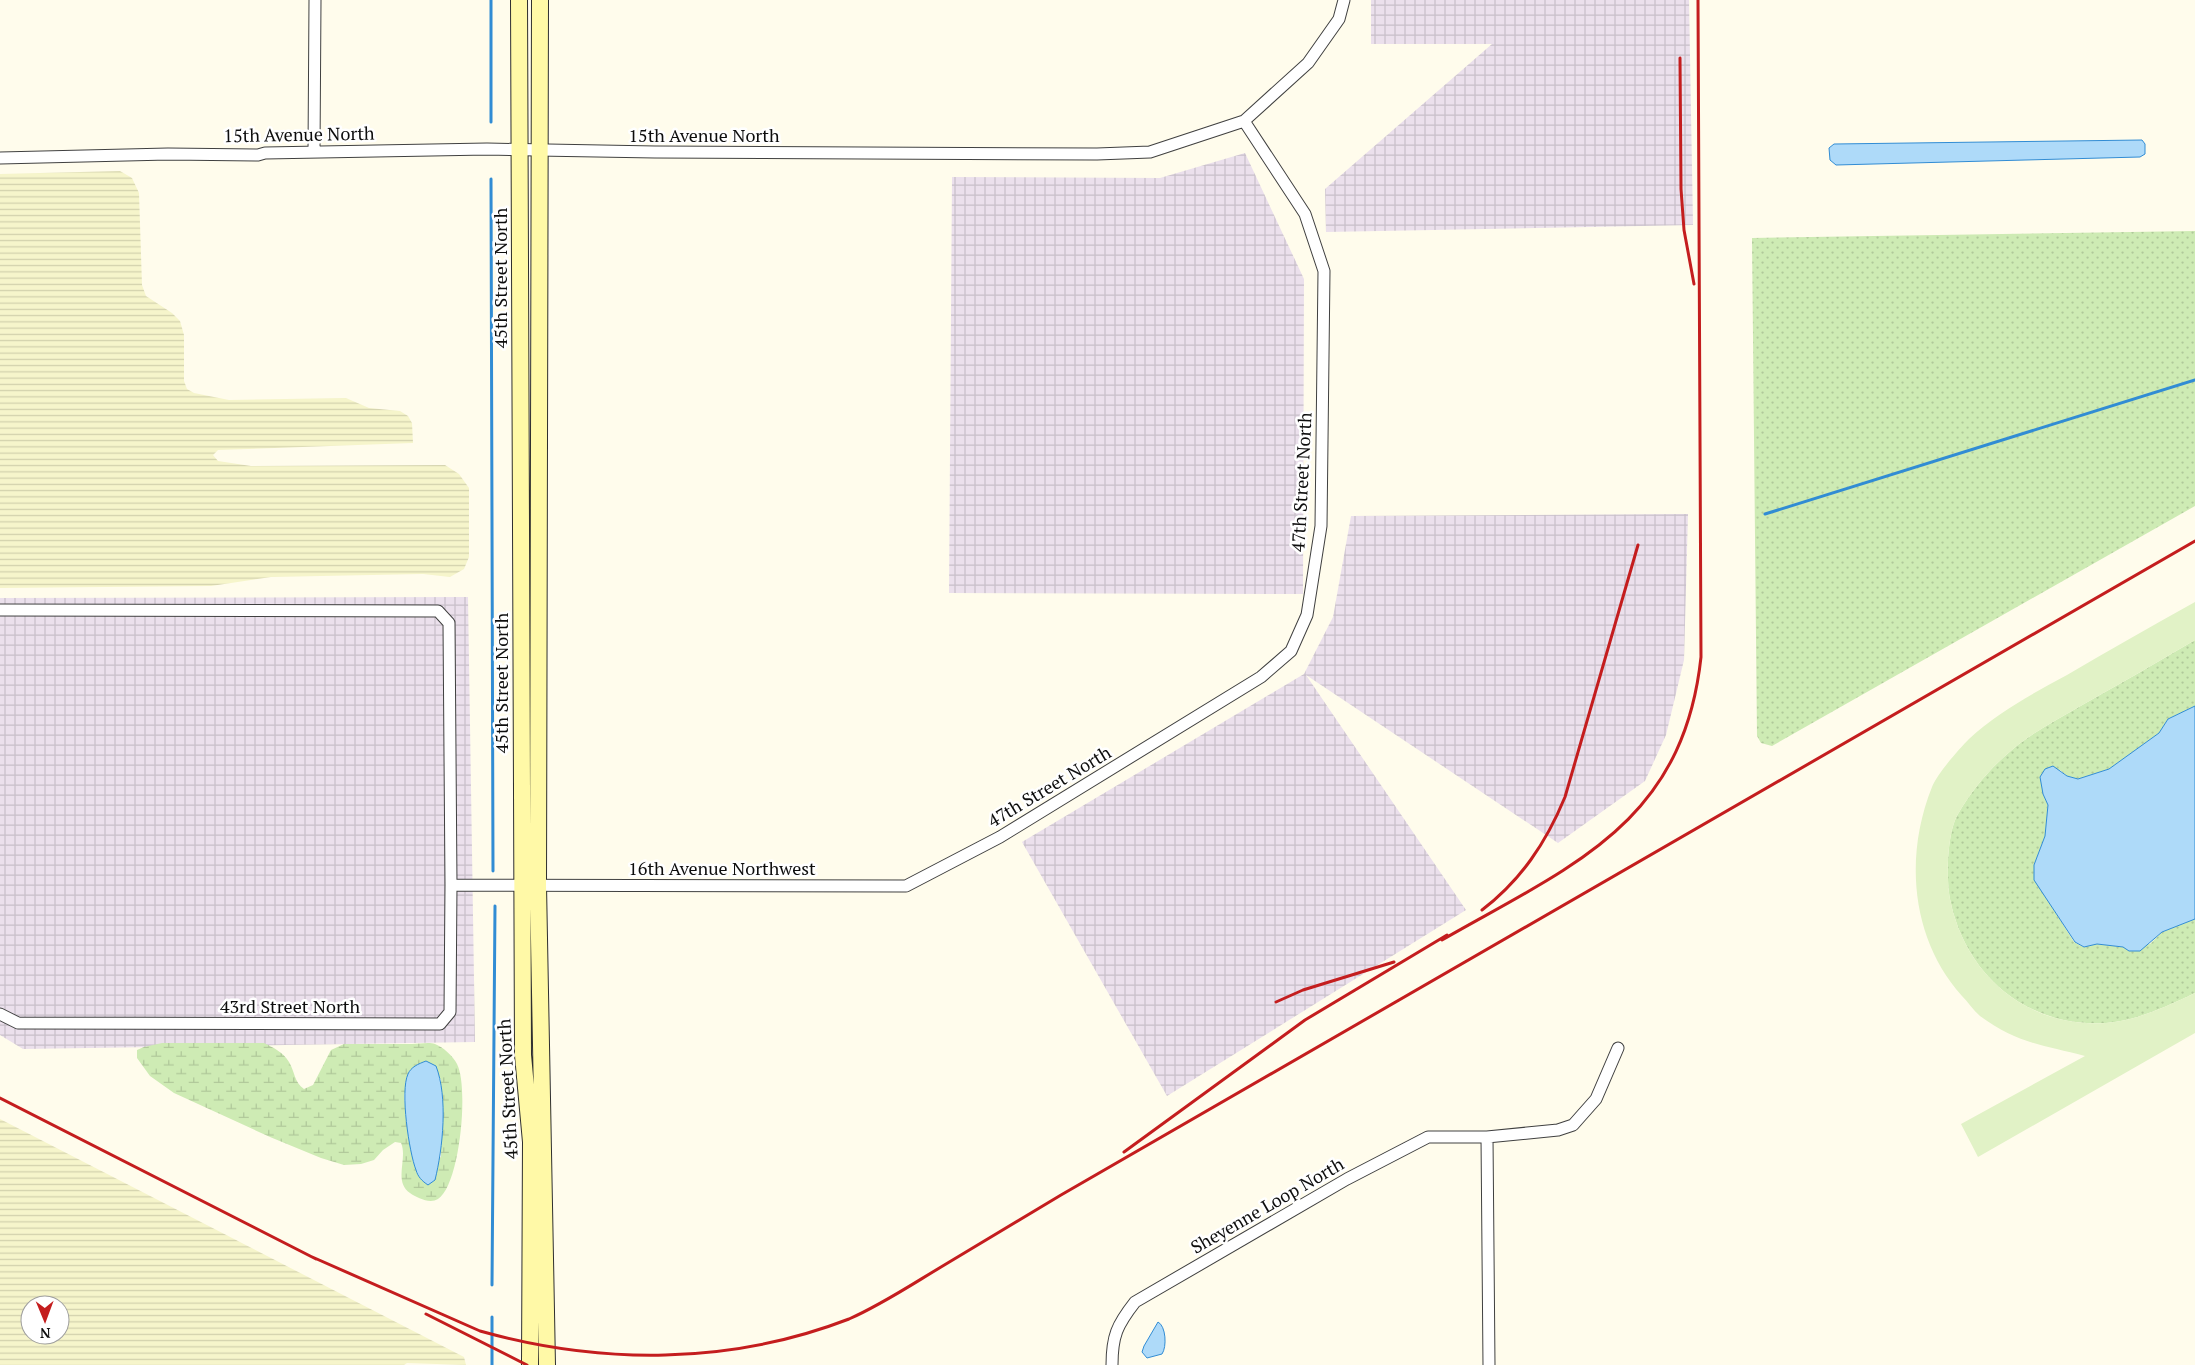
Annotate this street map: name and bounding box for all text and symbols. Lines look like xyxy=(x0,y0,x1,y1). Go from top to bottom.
street label: 15th Avenue North xyxy=(223,121,375,147)
street label: 15th Avenue North xyxy=(628,123,780,147)
street label: 45th Street North xyxy=(488,207,512,348)
street label: 47th Street North xyxy=(1285,411,1317,552)
street label: 45th Street North xyxy=(489,612,513,753)
street label: 47th Street North xyxy=(983,740,1115,832)
street label: 16th Avenue Northwest xyxy=(628,856,816,880)
street label: 43rd Street North xyxy=(220,994,361,1018)
street label: 45th Street North xyxy=(491,1018,523,1160)
street label: Sheyenne Loop North xyxy=(1186,1151,1348,1259)
north arrow xyxy=(20,1295,70,1345)
text: N xyxy=(39,1324,51,1343)

